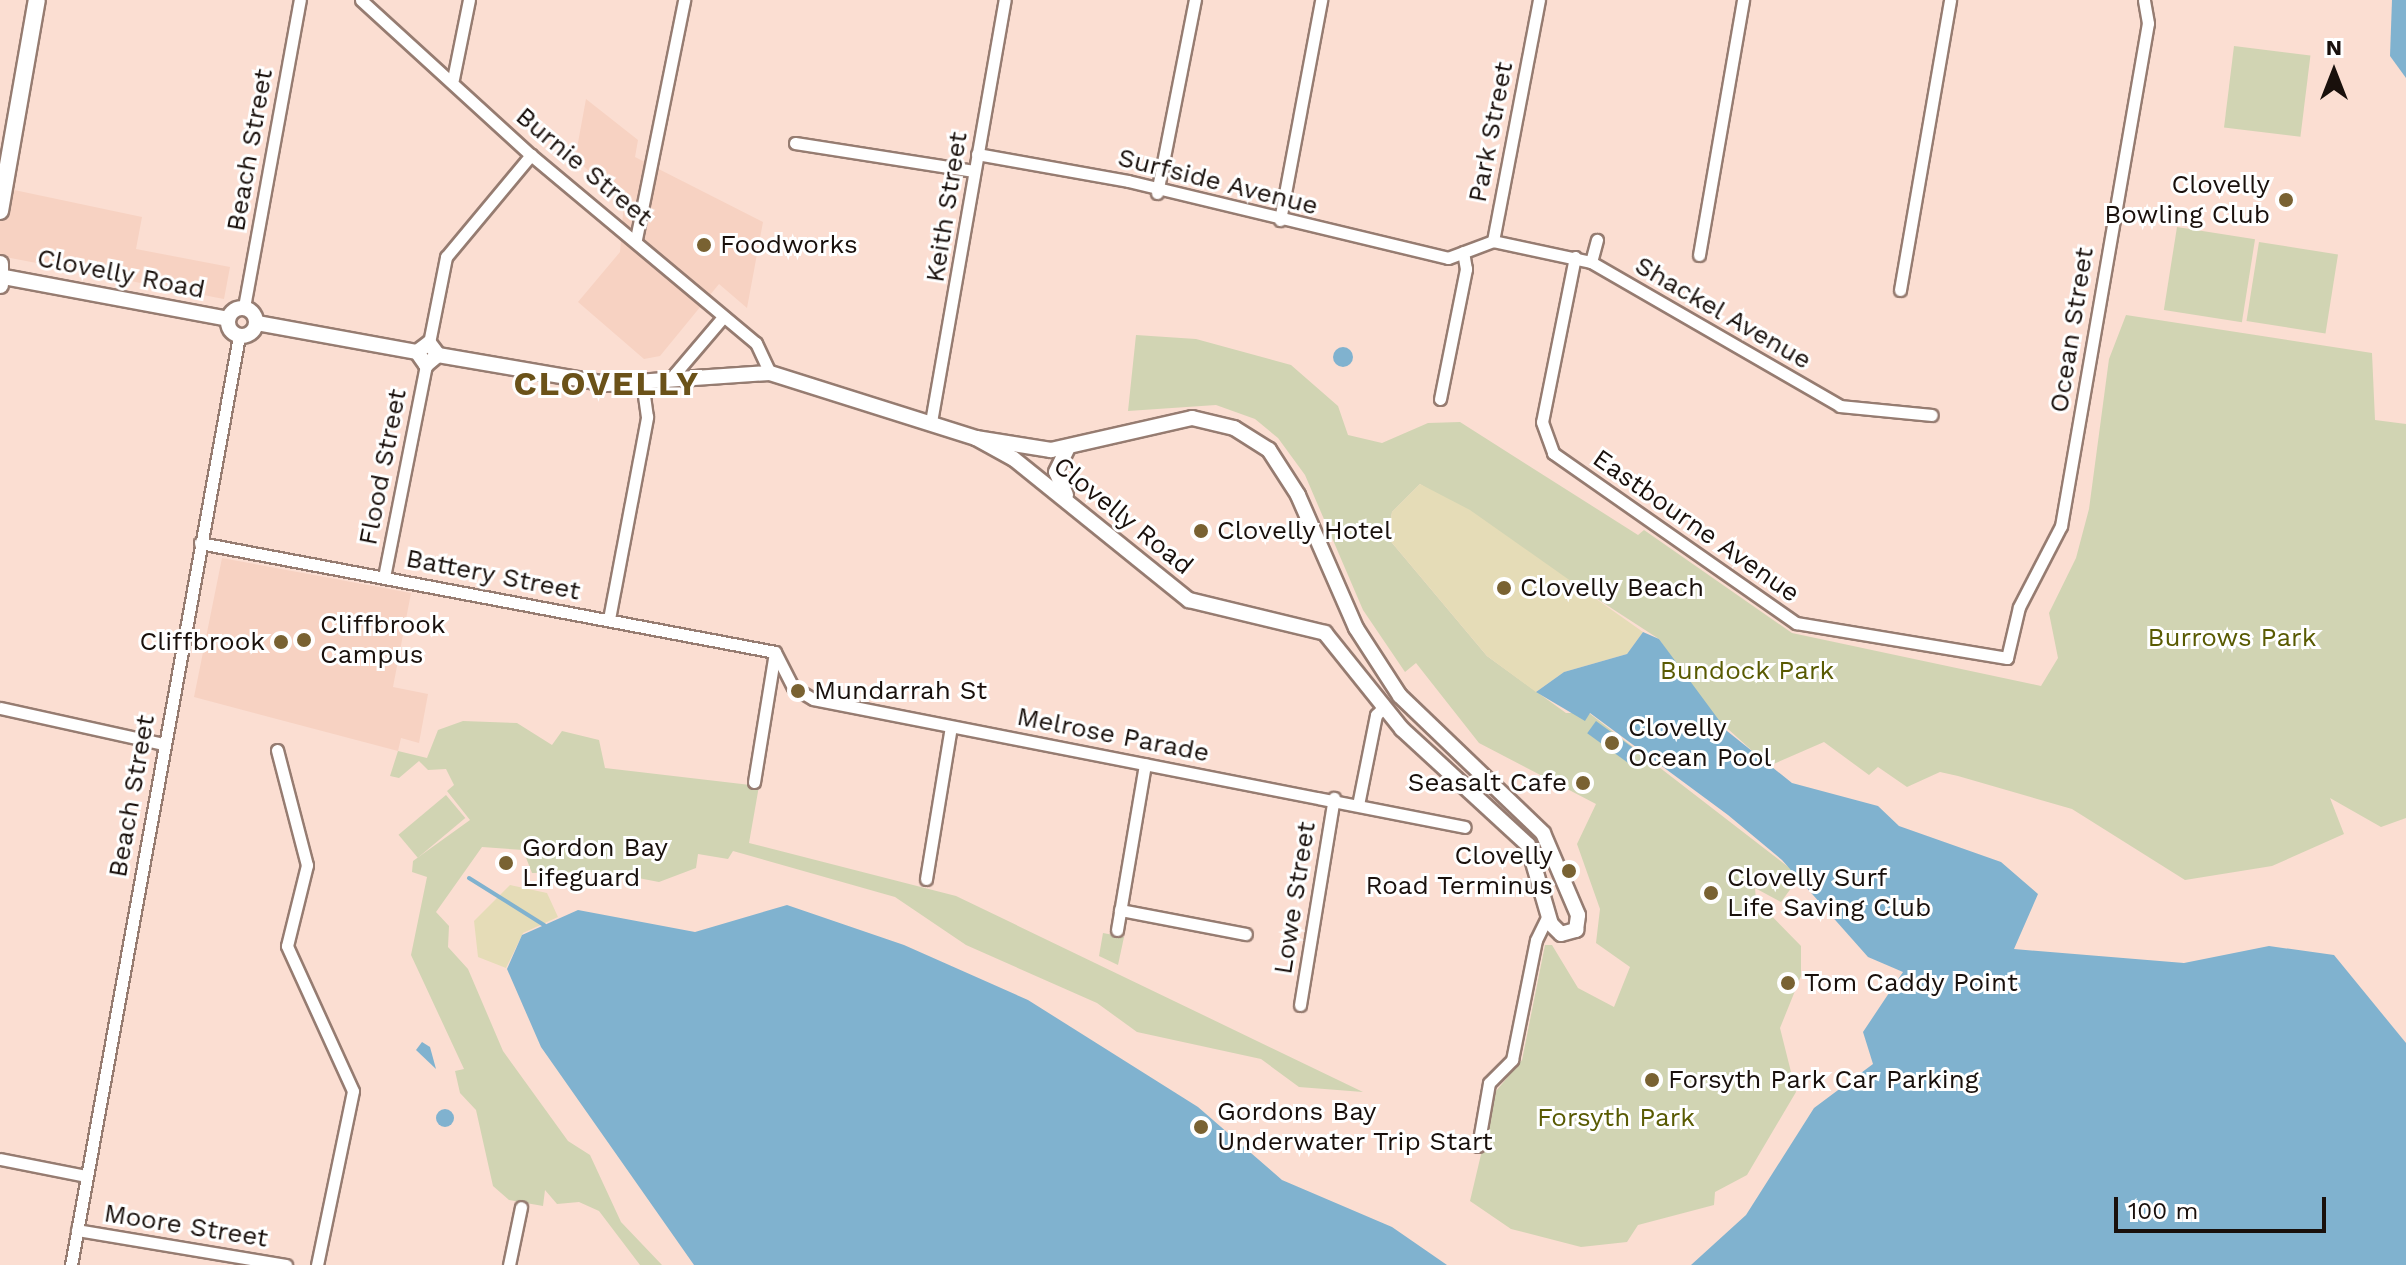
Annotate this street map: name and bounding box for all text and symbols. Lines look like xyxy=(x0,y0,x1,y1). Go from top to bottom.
north arrow xyxy=(2294,32,2374,112)
text: N xyxy=(2326,35,2342,60)
street label: Park Street xyxy=(1462,59,1520,205)
street label: Beach Street xyxy=(220,66,280,234)
street label: Burnie Street xyxy=(509,101,659,233)
street label: Keith Street xyxy=(920,129,974,285)
street label: Surfside Avenue xyxy=(1114,142,1322,222)
place label: Clovelly Bowling Club xyxy=(2104,169,2270,230)
marker: Clovelly Bowling Club xyxy=(2277,191,2295,209)
place label: Foodworks xyxy=(720,229,858,261)
marker: Foodworks xyxy=(695,236,713,254)
street label: Clovelly Road xyxy=(34,242,208,306)
street label: Ocean Street xyxy=(2044,245,2100,415)
street label: Shackel Avenue xyxy=(1629,249,1817,377)
district label: CLOVELLY xyxy=(514,364,700,404)
street label: Flood Street xyxy=(353,386,413,548)
street label: Eastbourne Avenue xyxy=(1586,443,1806,609)
street label: Clovelly Road xyxy=(1047,450,1199,582)
place label: Clovelly Hotel xyxy=(1217,515,1393,547)
marker: Clovelly Hotel xyxy=(1192,522,1210,540)
street label: Battery Street xyxy=(403,543,583,607)
place label: Clovelly Beach xyxy=(1520,572,1705,604)
marker: Clovelly Beach xyxy=(1495,579,1513,597)
place label: Cliffbrook Campus xyxy=(320,609,446,670)
park label: Burrows Park xyxy=(2148,622,2316,654)
place label: Cliffbrook xyxy=(139,626,265,658)
marker: Cliffbrook Campus xyxy=(295,631,313,649)
marker: Cliffbrook xyxy=(272,633,290,651)
park label: Bundock Park xyxy=(1659,655,1835,687)
place label: Mundarrah St xyxy=(814,675,987,707)
marker: Mundarrah St xyxy=(789,682,807,700)
street label: Melrose Parade xyxy=(1014,701,1212,769)
street label: Beach Street xyxy=(102,712,162,880)
place label: Clovelly Ocean Pool xyxy=(1628,712,1771,774)
marker: Clovelly Ocean Pool xyxy=(1603,734,1621,752)
place label: Seasalt Cafe xyxy=(1408,767,1567,799)
marker: Seasalt Cafe xyxy=(1574,774,1592,792)
street label: Lowe Street xyxy=(1268,820,1322,976)
place label: Gordon Bay Lifeguard xyxy=(522,832,668,894)
place label: Clovelly Road Terminus xyxy=(1365,840,1553,902)
marker: Gordon Bay Lifeguard xyxy=(497,854,515,872)
marker: Clovelly Road Terminus xyxy=(1560,862,1578,880)
place label: Clovelly Surf Life Saving Club xyxy=(1727,862,1931,924)
marker: Clovelly Surf Life Saving Club xyxy=(1702,884,1720,902)
place label: Tom Caddy Point xyxy=(1804,967,2018,999)
marker: Tom Caddy Point xyxy=(1779,974,1797,992)
place label: Forsyth Park Car Parking xyxy=(1668,1064,1980,1096)
marker: Forsyth Park Car Parking xyxy=(1643,1071,1661,1089)
place label: Gordons Bay Underwater Trip Start xyxy=(1217,1096,1494,1158)
park label: Forsyth Park xyxy=(1537,1102,1695,1134)
marker: Gordons Bay Underwater Trip Start xyxy=(1192,1118,1210,1136)
scale bar xyxy=(2118,1181,2330,1231)
text: 100 m xyxy=(2128,1197,2198,1225)
street label: Moore Street xyxy=(102,1198,270,1254)

